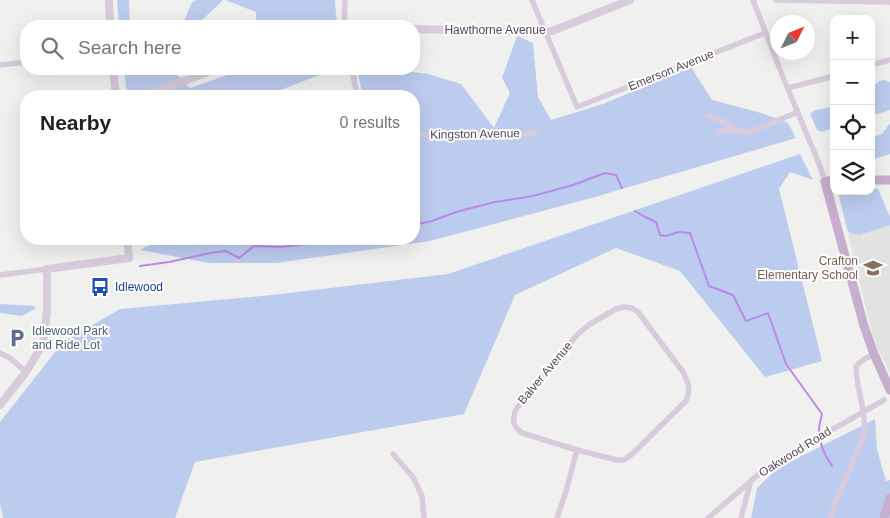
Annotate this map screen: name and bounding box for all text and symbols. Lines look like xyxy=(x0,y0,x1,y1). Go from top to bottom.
north arrow xyxy=(770,15,815,60)
map controls xyxy=(830,15,875,195)
button: + xyxy=(830,15,875,60)
search box xyxy=(20,20,420,75)
street label: Hawthorne Avenue xyxy=(444,23,546,37)
icon: search xyxy=(38,34,66,62)
text: Search here xyxy=(78,37,182,58)
street label: Emerson Avenue xyxy=(626,46,716,94)
button: − xyxy=(830,60,875,105)
button: locate xyxy=(830,105,875,150)
text: Nearby xyxy=(40,111,111,134)
text: 0 results xyxy=(340,114,400,131)
street label: Kingston Avenue xyxy=(430,126,520,142)
button: layers xyxy=(830,150,875,195)
place label: Crafton Elementary School xyxy=(757,254,858,282)
school or university icon: Crafton Elementary School xyxy=(862,257,884,279)
bus stop icon: Idlewood xyxy=(89,276,111,298)
place label: Idlewood xyxy=(115,280,163,294)
place label: Idlewood Park and Ride Lot xyxy=(32,324,109,352)
parking icon: Idlewood Park and Ride Lot xyxy=(6,327,28,349)
street label: Balver Avenue xyxy=(515,339,575,407)
street label: Oakwood Road xyxy=(756,424,834,480)

